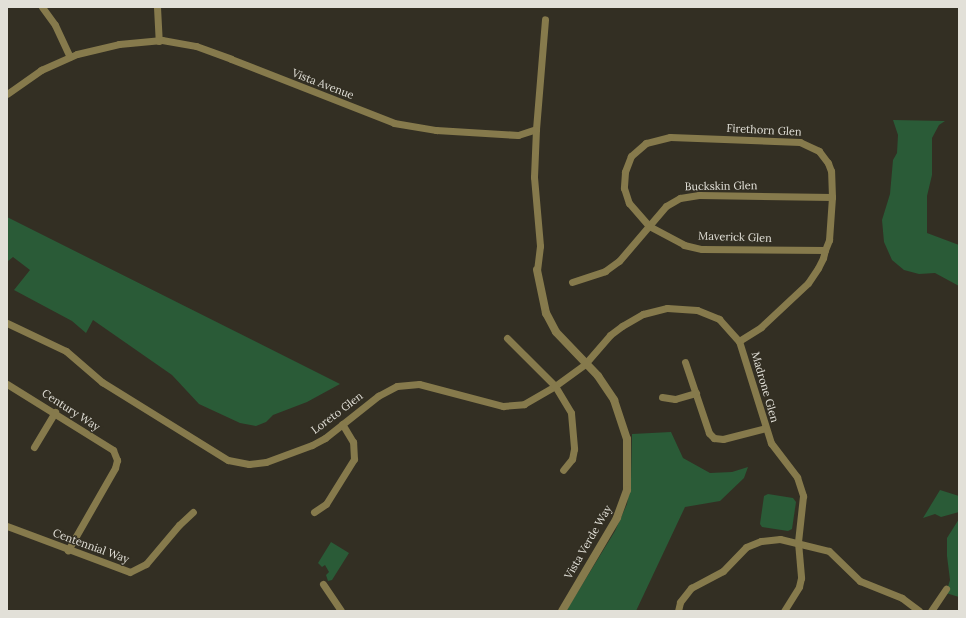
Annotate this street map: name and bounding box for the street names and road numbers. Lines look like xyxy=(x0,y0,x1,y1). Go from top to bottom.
street label: Vista Avenue xyxy=(290,66,356,102)
street label: Firethorn Glen xyxy=(726,121,802,139)
street label: Buckskin Glen xyxy=(685,179,757,193)
street label: Maverick Glen xyxy=(698,229,772,245)
street label: Madrone Glen xyxy=(749,350,781,424)
street label: Century Way xyxy=(39,386,103,434)
street label: Loreto Glen xyxy=(309,389,365,437)
street label: Vista Verde Way xyxy=(562,503,614,581)
street label: Centennial Way xyxy=(51,526,131,566)

